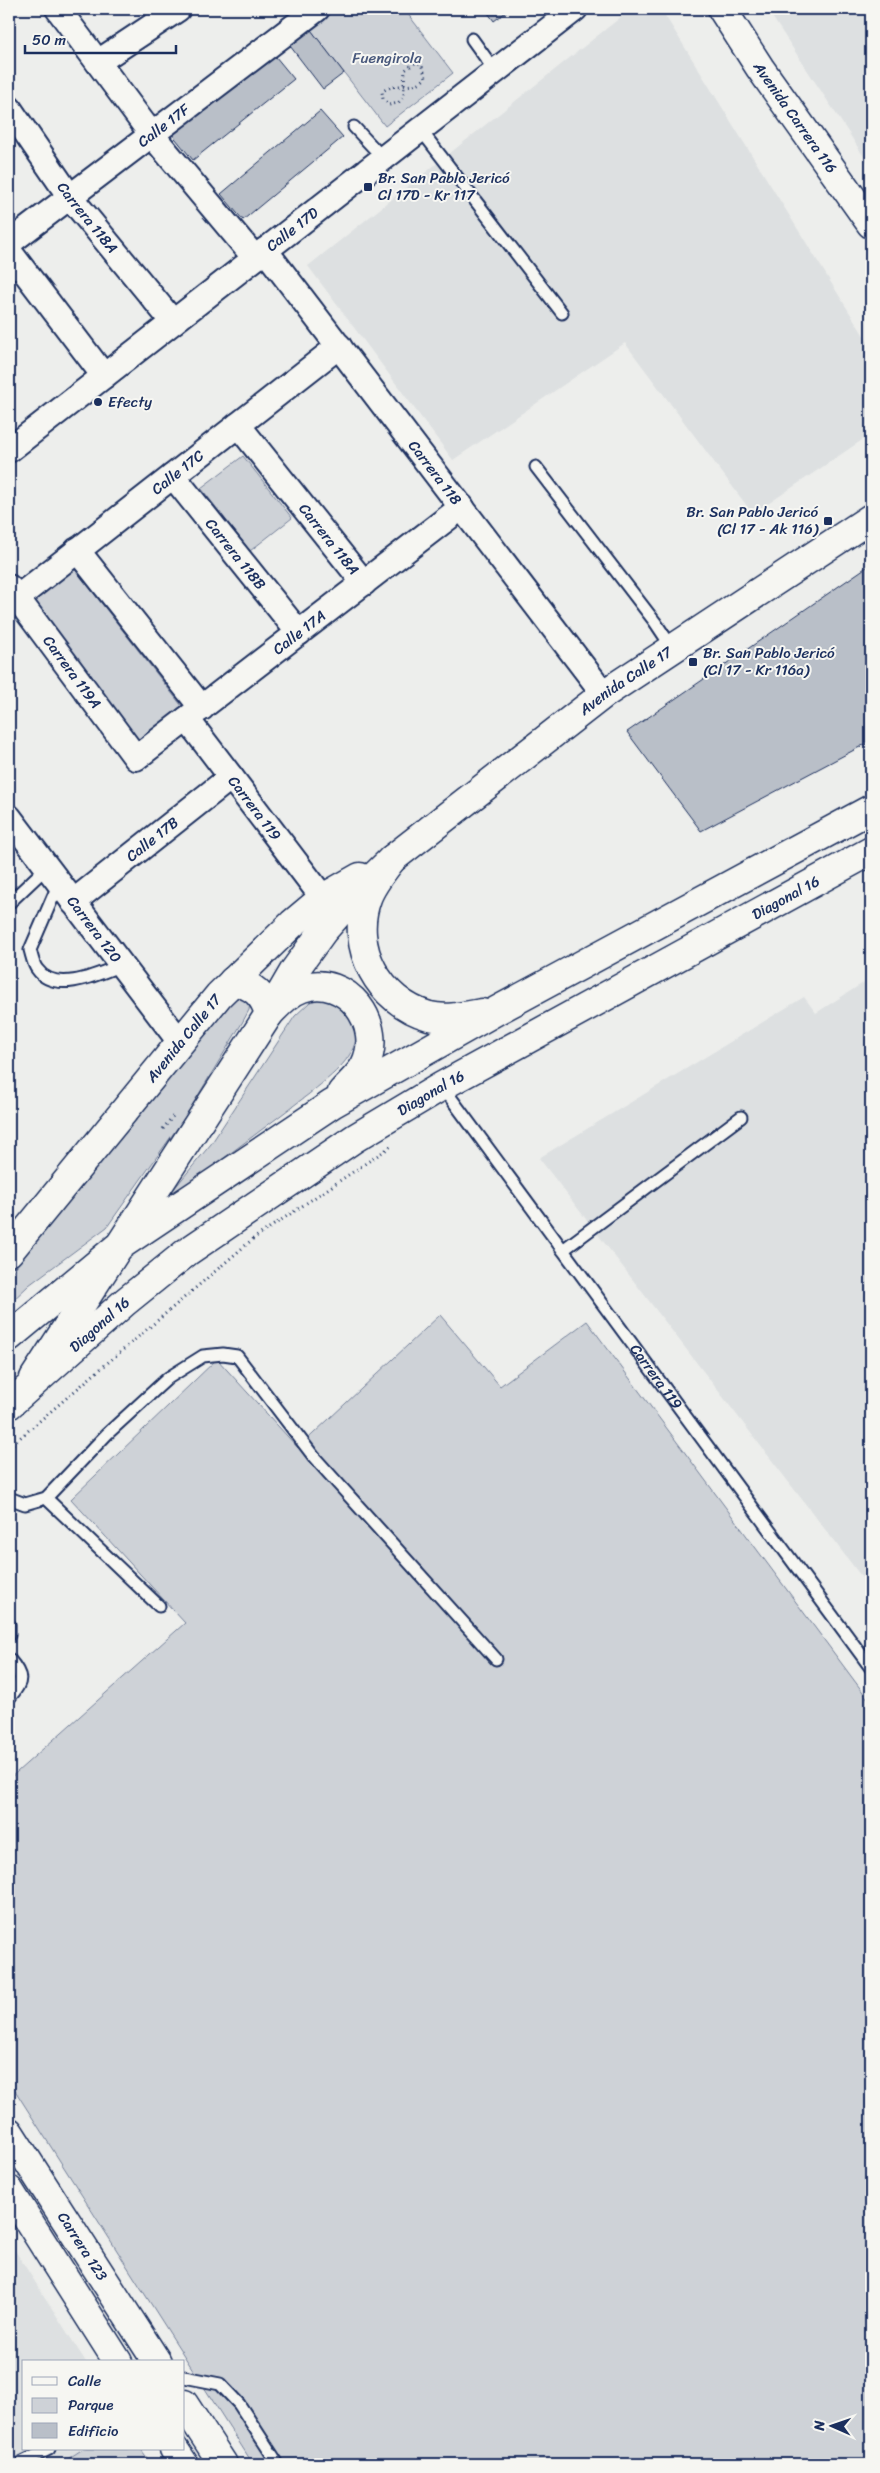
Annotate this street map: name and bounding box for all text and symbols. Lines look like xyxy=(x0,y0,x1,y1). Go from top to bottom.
scale bar xyxy=(25,22,176,54)
text: 50 m xyxy=(32,27,67,53)
park label: Fuengirola xyxy=(352,45,422,71)
street label: Avenida Carrera 116 xyxy=(746,56,844,179)
street label: Calle 17F xyxy=(132,97,196,154)
place label: Br. San Pablo Jericó Cl 17D - Kr 117 xyxy=(378,165,510,208)
street label: Carrera 118A xyxy=(50,176,125,259)
marker: Br. San Pablo Jericó Cl 17D - Kr 117 xyxy=(362,181,374,193)
street label: Calle 17D xyxy=(260,200,324,258)
place label: Efecty xyxy=(108,389,152,415)
marker: Efecty xyxy=(92,396,104,408)
street label: Carrera 118 xyxy=(401,434,468,511)
street label: Calle 17C xyxy=(145,443,210,501)
street label: Carrera 118A xyxy=(292,497,366,581)
place label: Br. San Pablo Jericó (Cl 17 - Ak 116) xyxy=(686,499,819,542)
street label: Carrera 118B xyxy=(199,512,273,596)
marker: Br. San Pablo Jericó (Cl 17 - Ak 116) xyxy=(822,515,834,527)
street label: Calle 17A xyxy=(267,603,332,662)
street label: Carrera 119A xyxy=(36,630,108,715)
street label: Avenida Calle 17 xyxy=(572,639,679,723)
place label: Br. San Pablo Jericó (Cl 17 - Kr 116a) xyxy=(703,640,835,683)
marker: Br. San Pablo Jericó (Cl 17 - Kr 116a) xyxy=(687,656,699,668)
street label: Carrera 119 xyxy=(221,770,288,847)
street label: Calle 17B xyxy=(120,810,185,869)
street label: Diagonal 16 xyxy=(747,868,825,927)
street label: Carrera 120 xyxy=(60,890,129,969)
street label: Avenida Calle 17 xyxy=(139,987,229,1089)
street label: Diagonal 16 xyxy=(392,1063,469,1123)
street label: Diagonal 16 xyxy=(63,1290,136,1359)
street label: Carrera 119 xyxy=(623,1338,689,1415)
street label: Carrera 123 xyxy=(51,2207,115,2286)
legend xyxy=(22,2360,185,2450)
text: Calle xyxy=(68,2368,101,2394)
text: Parque xyxy=(68,2392,113,2418)
north arrow xyxy=(808,2400,858,2450)
text: Edificio xyxy=(68,2418,119,2444)
text: N xyxy=(807,2420,832,2432)

